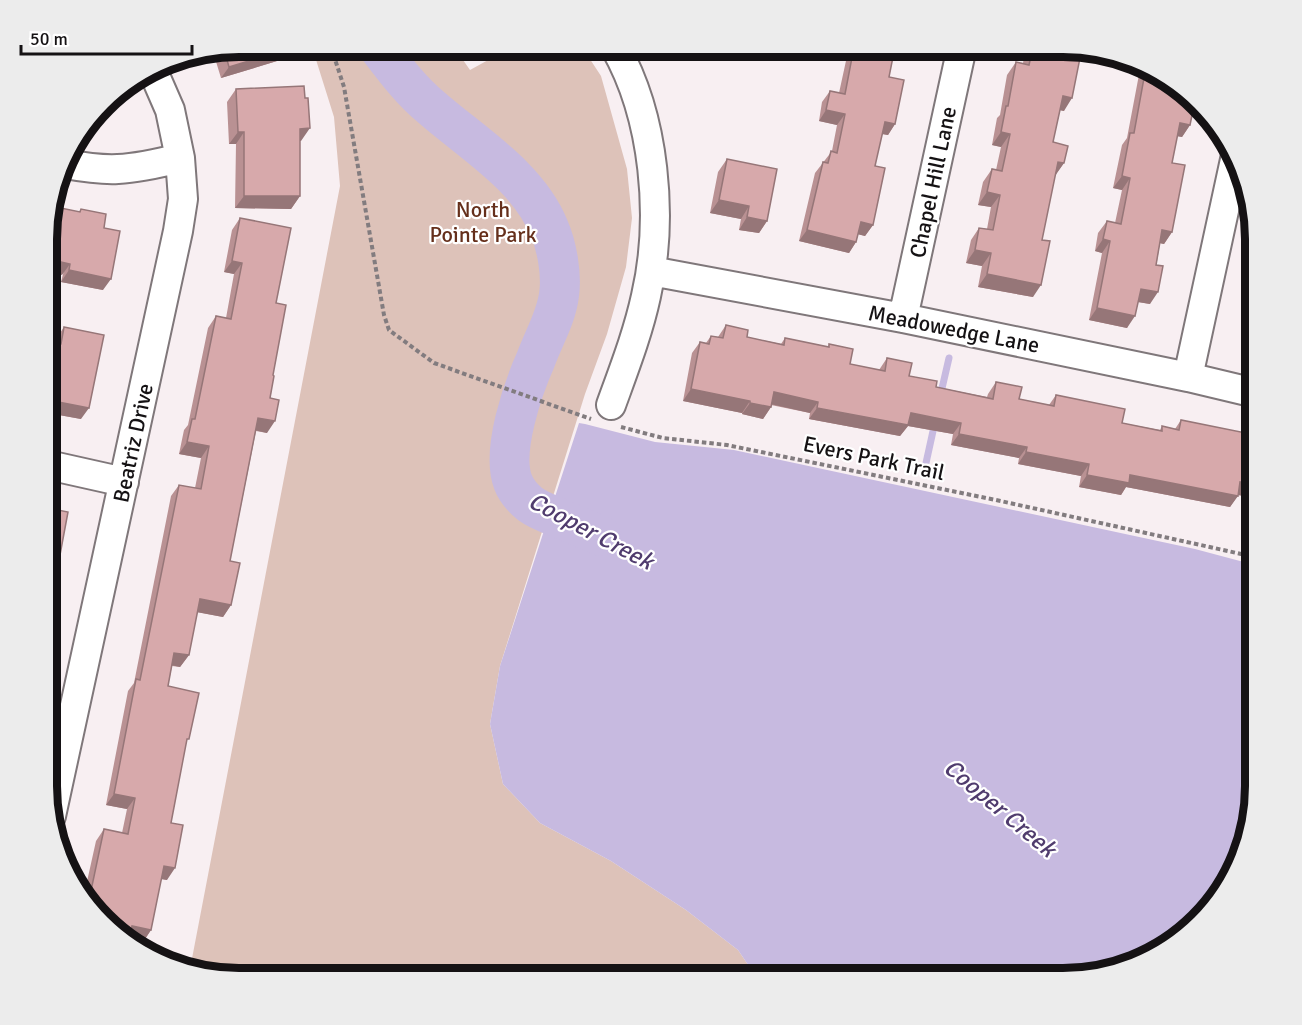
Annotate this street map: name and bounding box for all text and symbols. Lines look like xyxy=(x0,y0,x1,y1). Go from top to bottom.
scale bar xyxy=(21,18,192,56)
text: 50 m xyxy=(30,28,68,50)
street label: Chapel Hill Lane xyxy=(904,104,962,260)
park label: North Pointe Park xyxy=(430,196,536,248)
street label: Meadowedge Lane xyxy=(866,299,1042,359)
street label: Beatriz Drive xyxy=(107,381,159,505)
street label: Evers Park Trail xyxy=(801,430,947,486)
water label: Cooper Creek xyxy=(523,486,660,577)
water label: Cooper Creek xyxy=(938,752,1064,865)

